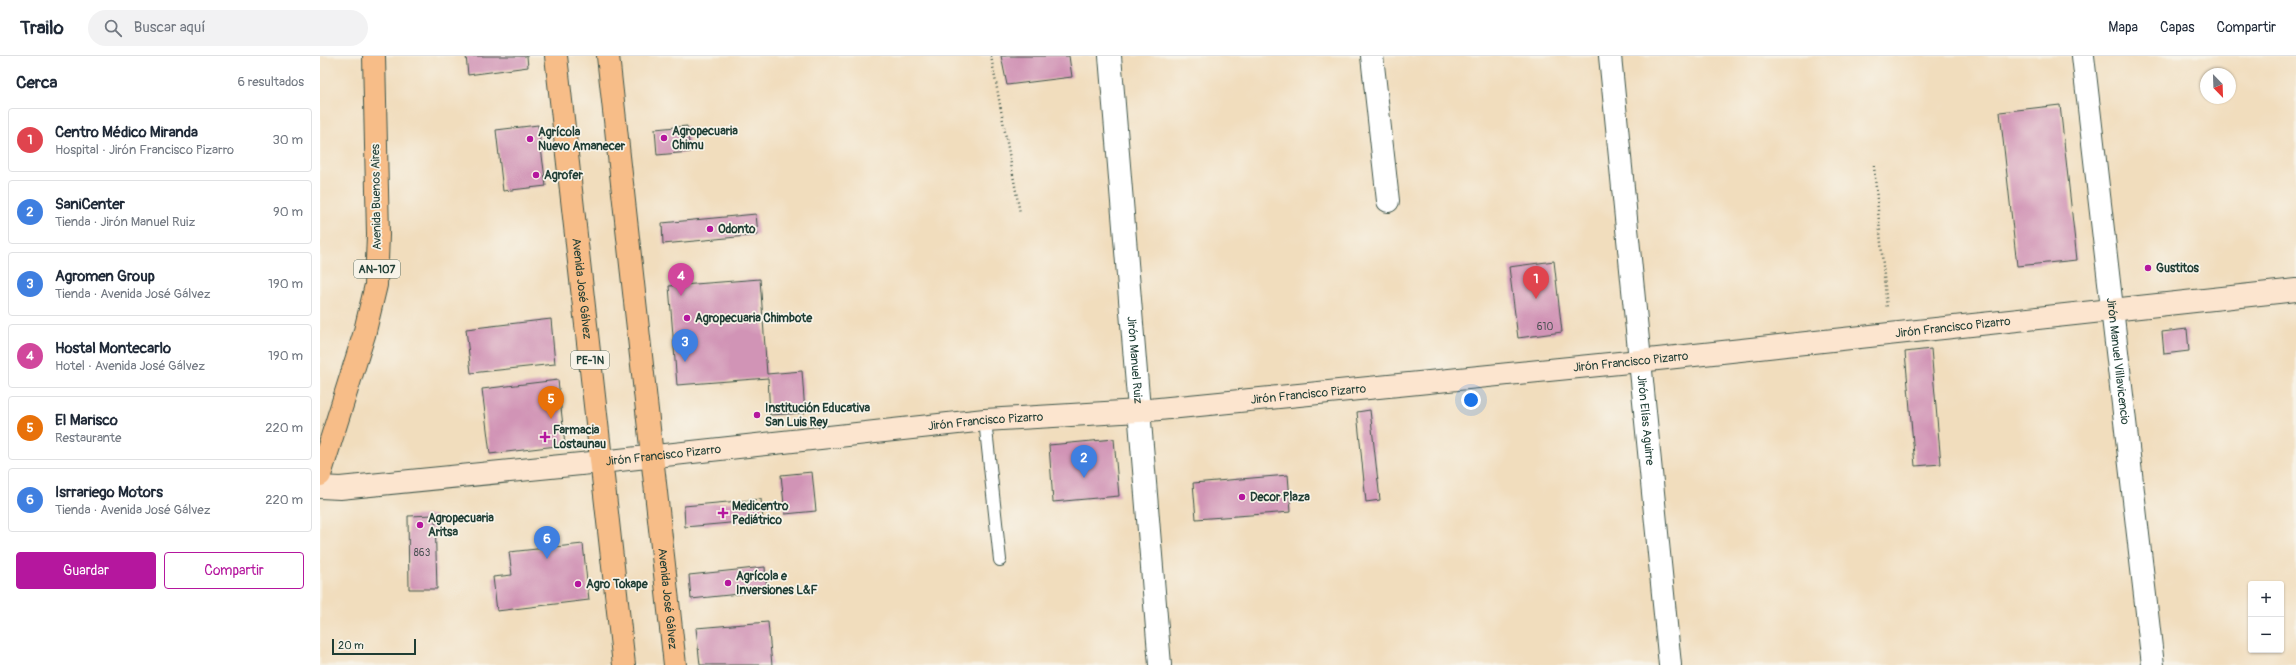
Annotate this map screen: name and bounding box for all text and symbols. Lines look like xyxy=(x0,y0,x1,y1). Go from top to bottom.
search box xyxy=(88,10,368,46)
text: Trailo xyxy=(20,16,64,40)
icon: search xyxy=(102,17,124,39)
text: Buscar aquí xyxy=(134,18,205,37)
text: Mapa xyxy=(2108,19,2138,36)
text: Capas xyxy=(2160,19,2195,36)
text: Compartir xyxy=(2217,19,2276,36)
north arrow xyxy=(2200,68,2236,104)
text: Cerca xyxy=(16,72,57,93)
text: 6 resultados xyxy=(237,74,304,90)
text: Centro Médico Miranda xyxy=(55,123,198,142)
place label: Agropecuaria Chimu xyxy=(672,124,738,153)
place label: Agrícola Nuevo Amanecer xyxy=(538,125,626,154)
text: 1 xyxy=(27,132,33,148)
text: 30 m xyxy=(273,132,303,148)
marker: Agropecuaria Chimu xyxy=(659,133,669,143)
marker: Agrícola Nuevo Amanecer xyxy=(525,134,535,144)
text: Hospital · Jirón Francisco Pizarro xyxy=(55,142,234,158)
street label: Avenida Buenos Aires xyxy=(368,143,385,250)
place label: Agrofer xyxy=(544,168,583,183)
marker: Agrofer xyxy=(531,170,541,180)
text: SaniCenter xyxy=(55,195,125,214)
text: 2 xyxy=(26,204,34,220)
text: 90 m xyxy=(273,204,303,220)
text: Tienda · Jirón Manuel Ruiz xyxy=(55,214,195,230)
place label: Odonto xyxy=(718,222,756,237)
marker: Odonto xyxy=(705,224,715,234)
street label: Avenida José Gálvez xyxy=(568,237,595,340)
road number: AN-107 xyxy=(354,260,400,278)
place label: Gustitos xyxy=(2156,261,2200,276)
pin: 4 xyxy=(668,263,694,296)
marker: Gustitos xyxy=(2143,263,2153,273)
pin: 1 xyxy=(1523,266,1549,299)
text: Agromen Group xyxy=(55,267,155,286)
text: 3 xyxy=(26,276,34,292)
text: 190 m xyxy=(268,276,303,292)
text: Tienda · Avenida José Gálvez xyxy=(55,286,210,302)
street label: Jirón Manuel Villavicencio xyxy=(2103,297,2132,426)
place label: Agropecuaria Chimbote xyxy=(695,311,813,326)
marker: Agropecuaria Chimbote xyxy=(682,313,692,323)
street label: Jirón Francisco Pizarro xyxy=(1894,314,2012,341)
street label: Jirón Manuel Ruiz xyxy=(1123,316,1146,404)
house number: 610 xyxy=(1537,321,1553,333)
pin: 3 xyxy=(672,329,698,362)
text: Hostal Montecarlo xyxy=(55,339,171,358)
text: 4 xyxy=(26,348,34,364)
text: 190 m xyxy=(268,348,303,364)
street label: Jirón Francisco Pizarro xyxy=(1572,349,1690,376)
road number: PE-1N xyxy=(571,351,609,369)
text: Hotel · Avenida José Gálvez xyxy=(55,358,205,374)
street label: Jirón Elías Aguirre xyxy=(1633,375,1657,466)
street label: Jirón Francisco Pizarro xyxy=(1250,381,1367,408)
pin: 5 xyxy=(538,386,564,419)
your location xyxy=(1461,390,1481,410)
place label: Institución Educativa San Luis Rey xyxy=(765,401,871,430)
marker: Institución Educativa San Luis Rey xyxy=(752,410,762,420)
street label: Jirón Francisco Pizarro xyxy=(927,410,1044,434)
text: El Marisco xyxy=(55,411,118,430)
text: 5 xyxy=(26,420,34,436)
text: 220 m xyxy=(265,420,303,436)
place label: Farmacia Lostaunau xyxy=(553,423,606,452)
text: Restaurante xyxy=(55,430,121,446)
marker: Farmacia Lostaunau xyxy=(540,432,550,442)
street label: Jirón Francisco Pizarro xyxy=(605,442,722,469)
pin: 2 xyxy=(1071,445,1097,478)
text: Isrrariego Motors xyxy=(55,483,163,502)
place label: Decor Plaza xyxy=(1250,490,1310,505)
text: 6 xyxy=(26,492,34,508)
text: 220 m xyxy=(265,492,303,508)
marker: Decor Plaza xyxy=(1237,492,1247,502)
place label: Medicentro Pediátrico xyxy=(732,499,789,528)
text: Tienda · Avenida José Gálvez xyxy=(55,502,210,518)
marker: Medicentro Pediátrico xyxy=(717,507,729,519)
place label: Agropecuaria Aritsa xyxy=(428,511,494,540)
marker: Agropecuaria Aritsa xyxy=(415,520,425,530)
pin: 6 xyxy=(534,526,560,559)
house number: 863 xyxy=(414,547,431,559)
street label: Avenida José Gálvez xyxy=(654,547,680,650)
button: Guardar xyxy=(16,552,156,589)
button: Compartir xyxy=(164,552,304,589)
place label: Agrícola e Inversiones L&F xyxy=(736,569,818,598)
place label: Agro Tokape xyxy=(586,577,649,592)
marker: Agrícola e Inversiones L&F xyxy=(723,578,733,588)
marker: Agro Tokape xyxy=(573,579,583,589)
map controls xyxy=(2248,581,2284,653)
button: + xyxy=(2248,581,2284,617)
button: − xyxy=(2248,617,2284,653)
scale bar xyxy=(332,637,416,656)
text: 20 m xyxy=(338,639,364,652)

